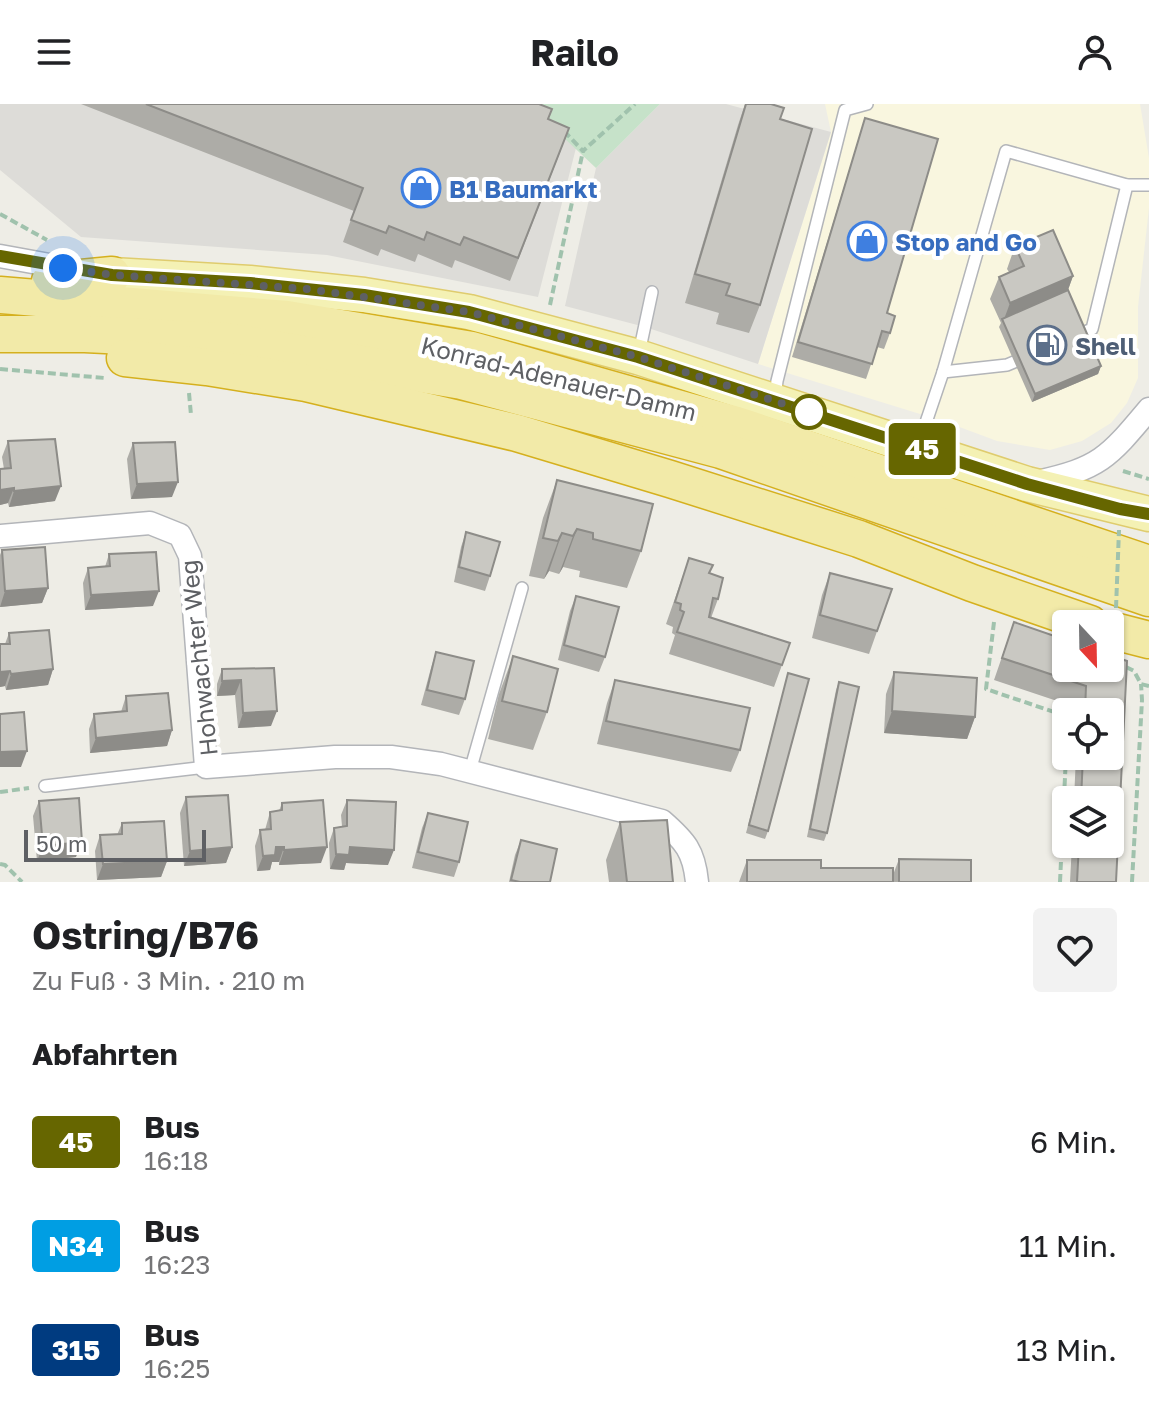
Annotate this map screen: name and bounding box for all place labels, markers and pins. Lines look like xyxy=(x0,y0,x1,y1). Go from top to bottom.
shop icon: B1 Baumarkt xyxy=(400,167,442,209)
place label: B1 Baumarkt xyxy=(449,174,598,203)
shop icon: Stop and Go xyxy=(846,220,888,262)
place label: Stop and Go xyxy=(895,227,1037,256)
fuel station icon: Shell xyxy=(1026,324,1068,366)
place label: Shell xyxy=(1075,331,1136,360)
unlabelled marker xyxy=(792,395,826,429)

